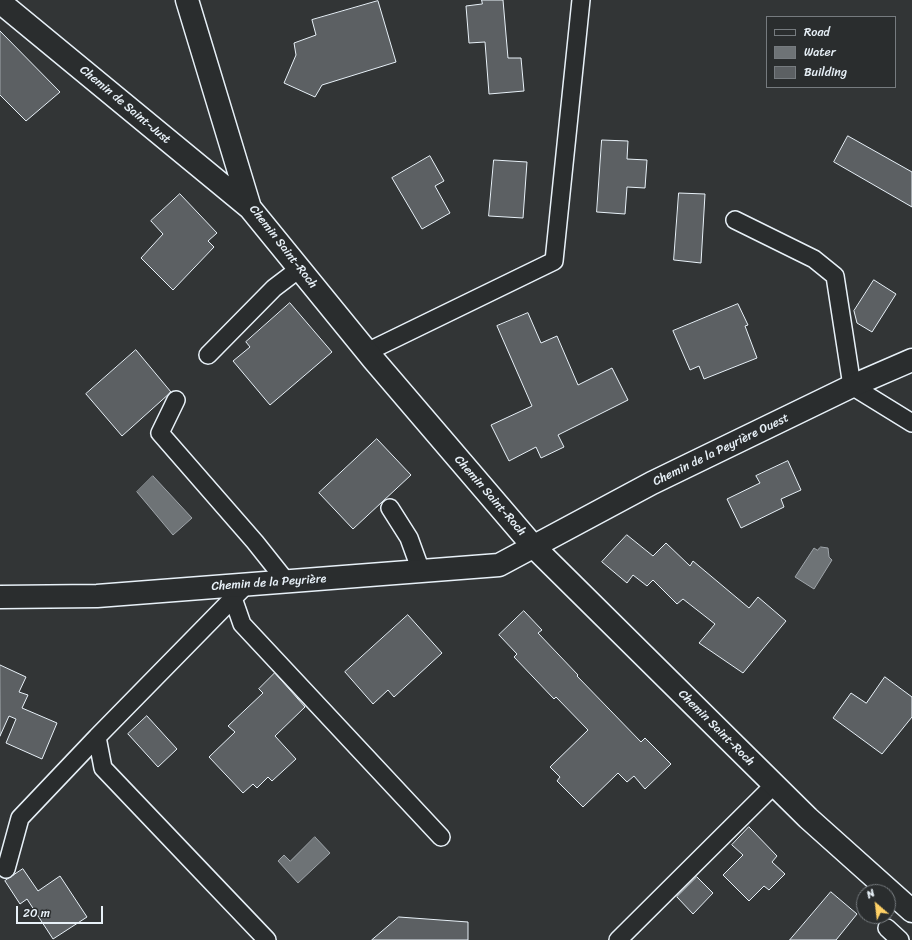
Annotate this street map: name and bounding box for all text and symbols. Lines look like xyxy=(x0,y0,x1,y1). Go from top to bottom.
legend xyxy=(766,16,896,88)
text: Road xyxy=(804,21,830,43)
text: Water xyxy=(804,41,836,63)
text: Building xyxy=(804,61,847,83)
street label: Chemin de Saint-Just xyxy=(77,63,173,147)
street label: Chemin Saint-Roch xyxy=(246,202,320,292)
street label: Chemin de la Peyrière Ouest xyxy=(651,411,791,489)
street label: Chemin Saint-Roch xyxy=(451,453,529,539)
street label: Chemin de la Peyrière xyxy=(211,572,327,594)
street label: Chemin Saint-Roch xyxy=(675,687,757,769)
north arrow xyxy=(856,884,896,924)
text: N xyxy=(863,884,878,904)
scale bar xyxy=(18,898,105,924)
text: 20 m xyxy=(23,902,50,924)

